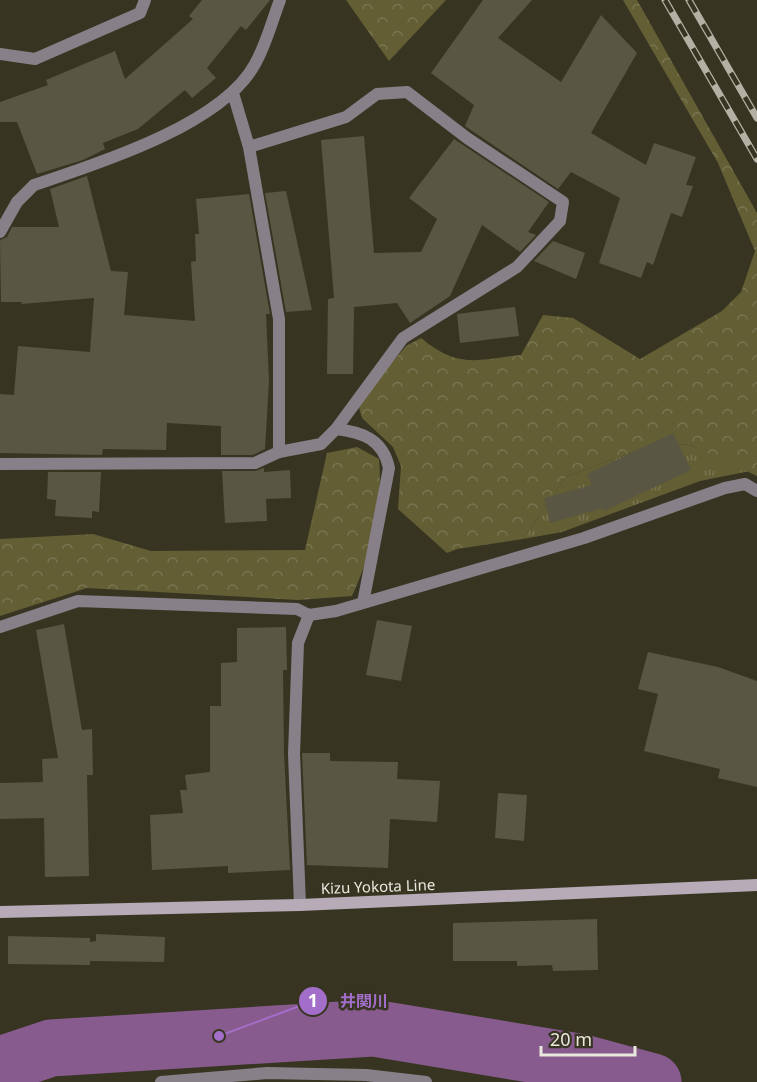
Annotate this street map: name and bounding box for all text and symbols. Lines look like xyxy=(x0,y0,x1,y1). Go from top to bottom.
street label: Kizu Yokota Line xyxy=(320,874,436,898)
callout: 井関川 xyxy=(298,984,400,1018)
text: 1 xyxy=(308,988,318,1012)
text: 井関川 xyxy=(340,990,388,1012)
scale bar xyxy=(541,1019,636,1057)
text: 20 m xyxy=(550,1027,592,1051)

